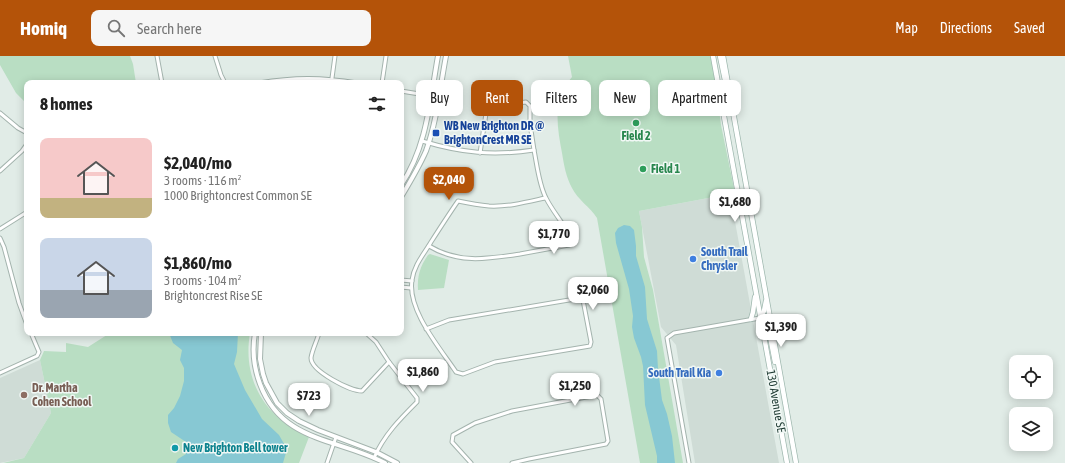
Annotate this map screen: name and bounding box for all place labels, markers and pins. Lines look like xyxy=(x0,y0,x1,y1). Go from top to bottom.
marker: Field 2 xyxy=(631,118,641,128)
place label: WB New Brighton DR @ BrightonCrest MR SE xyxy=(443,119,544,147)
marker: WB New Brighton DR @ BrightonCrest MR SE xyxy=(431,128,441,138)
place label: Field 2 xyxy=(621,129,651,143)
place label: Field 1 xyxy=(651,162,680,176)
marker: Field 1 xyxy=(638,164,648,174)
pin: $2,040 xyxy=(416,167,482,201)
pin: $1,680 xyxy=(702,189,768,223)
pin: $1,770 xyxy=(521,221,587,255)
place label: South Trail Chrysler xyxy=(701,245,749,273)
marker: South Trail Chrysler xyxy=(688,254,698,264)
pin: $2,060 xyxy=(560,277,626,311)
pin: $1,390 xyxy=(748,314,814,348)
pin: $1,860 xyxy=(390,359,456,393)
place label: South Trail Kia xyxy=(648,366,711,380)
marker: South Trail Kia xyxy=(714,368,724,378)
pin: $1,250 xyxy=(542,373,608,407)
place label: Dr. Martha Cohen School xyxy=(32,381,92,409)
pin: $723 xyxy=(285,383,333,417)
marker: Dr. Martha Cohen School xyxy=(19,390,29,400)
place label: New Brighton Bell tower xyxy=(183,441,288,455)
marker: New Brighton Bell tower xyxy=(170,443,180,453)

